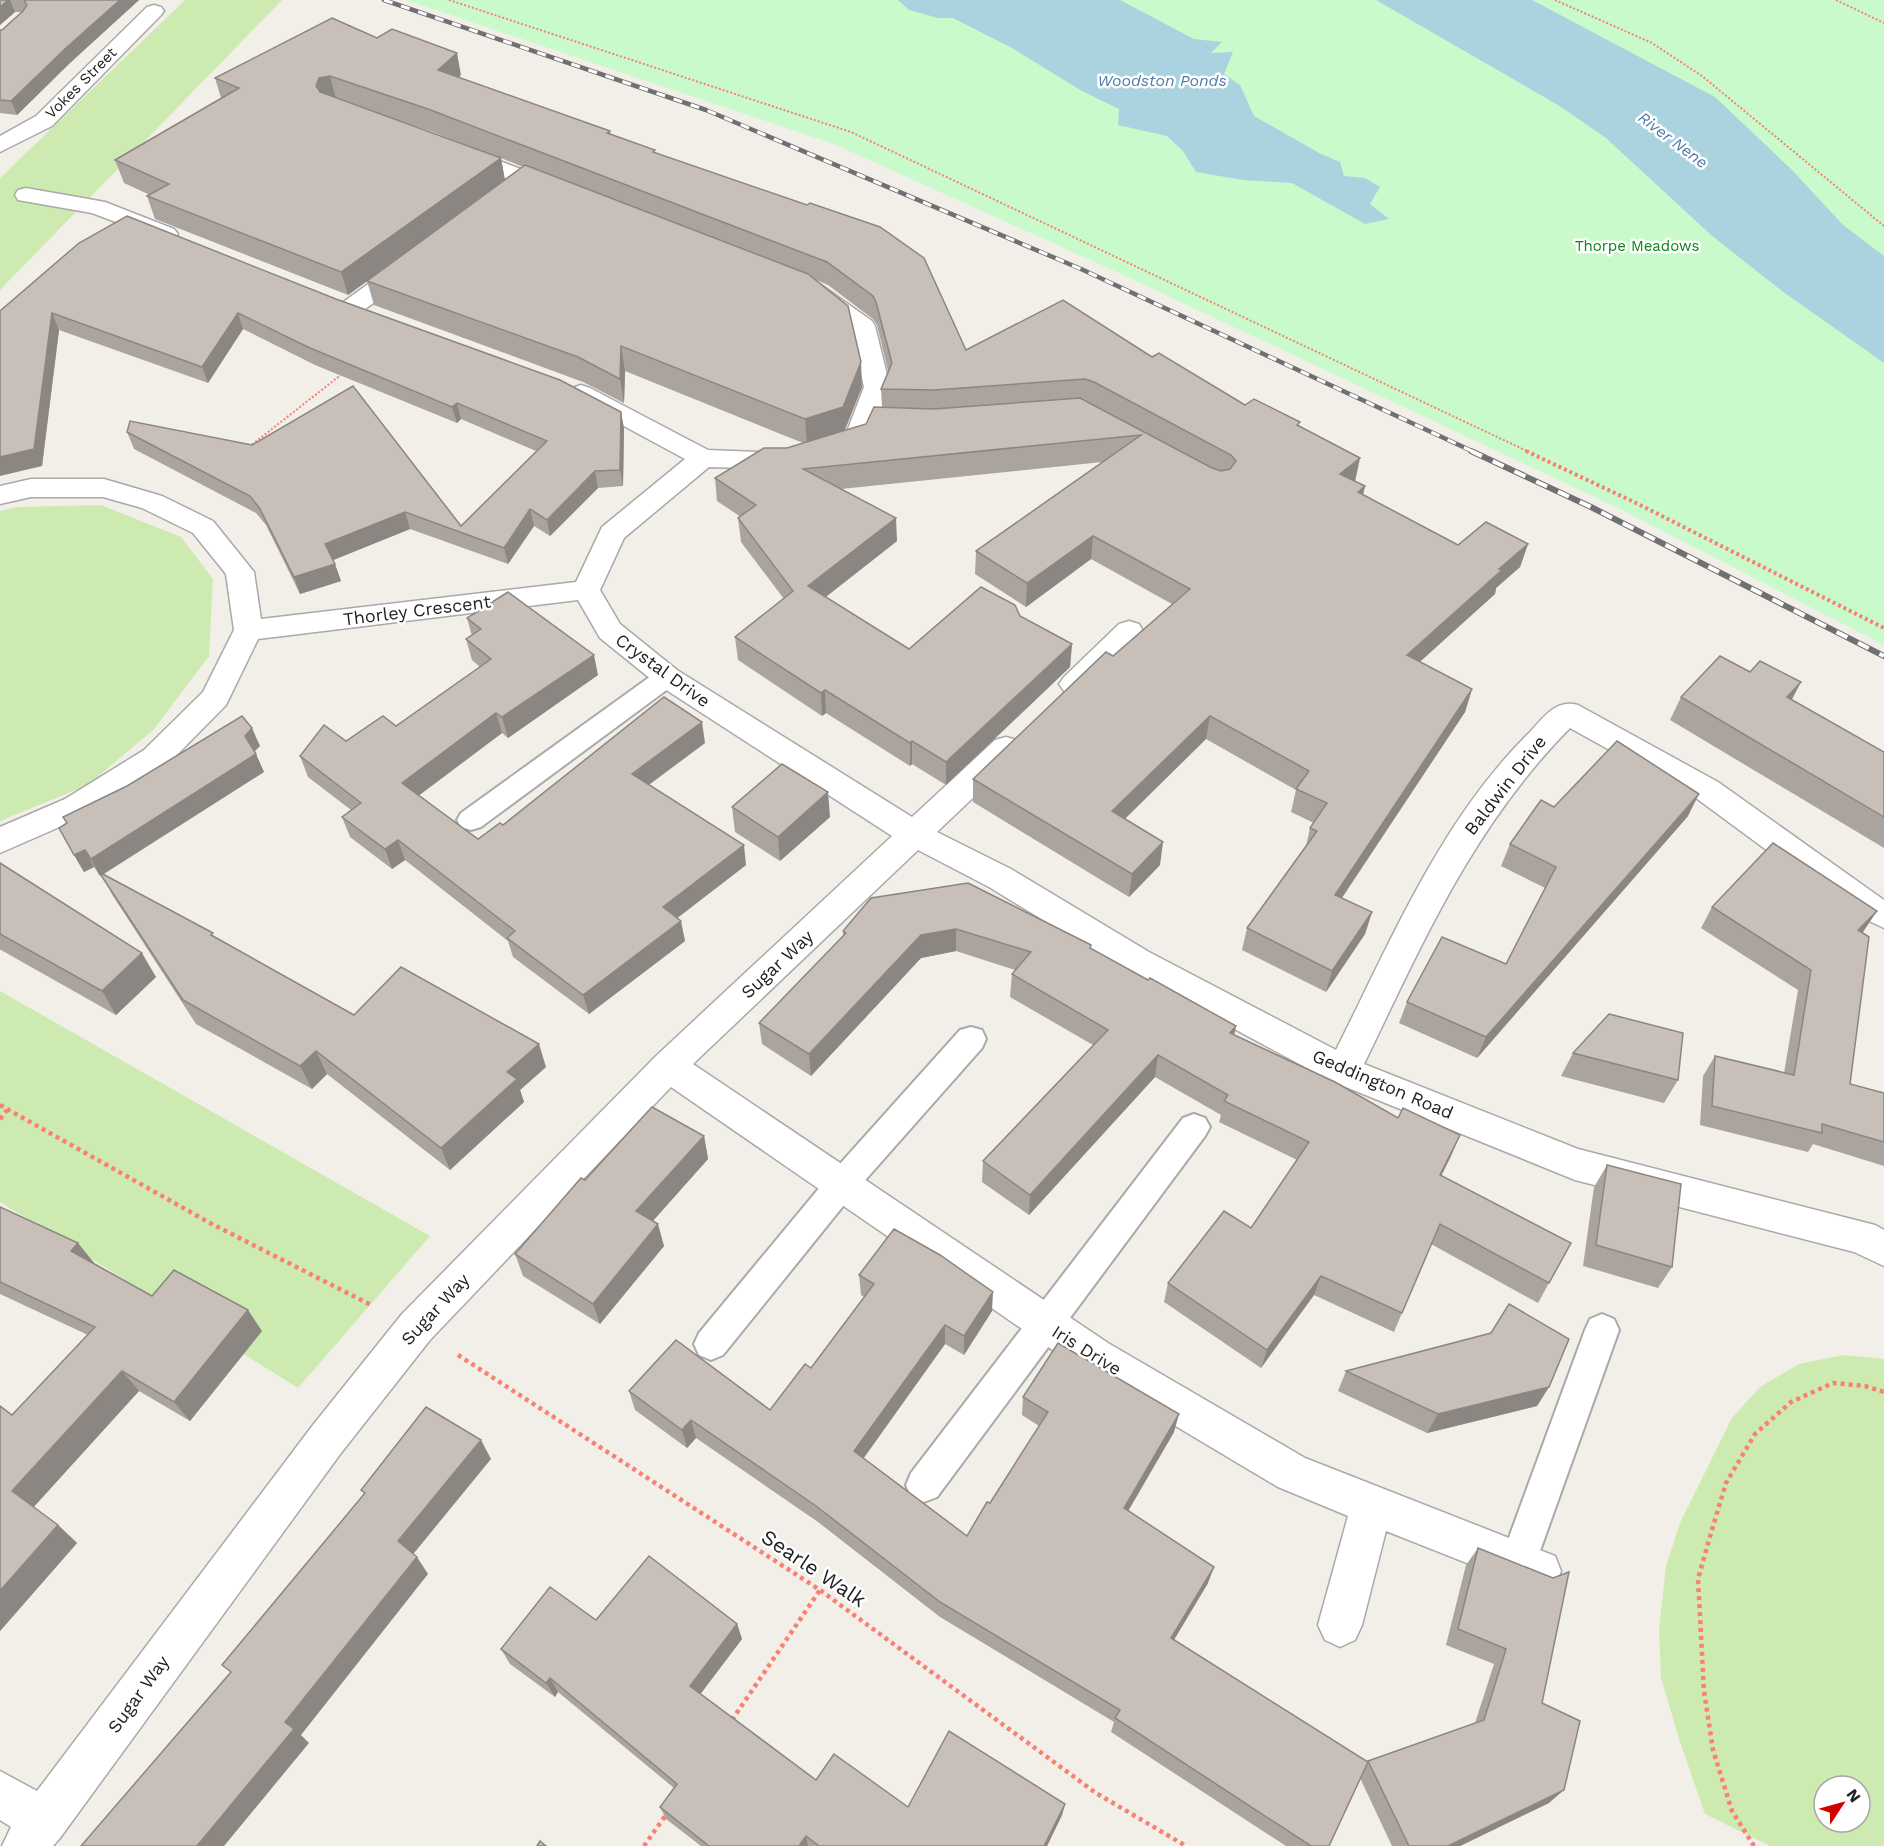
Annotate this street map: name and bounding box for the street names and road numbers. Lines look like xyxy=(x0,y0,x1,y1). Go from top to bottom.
street label: Vokes Street xyxy=(42,43,121,122)
street label: Thorley Crescent xyxy=(342,590,492,629)
street label: Crystal Drive xyxy=(612,629,714,711)
street label: Baldwin Drive xyxy=(1460,731,1550,839)
street label: Sugar Way xyxy=(737,925,818,1003)
street label: Geddington Road xyxy=(1309,1045,1457,1123)
street label: Sugar Way xyxy=(396,1268,474,1349)
street label: Iris Drive xyxy=(1048,1320,1126,1380)
street label: Searle Walk xyxy=(757,1524,871,1612)
street label: Sugar Way xyxy=(103,1651,174,1737)

